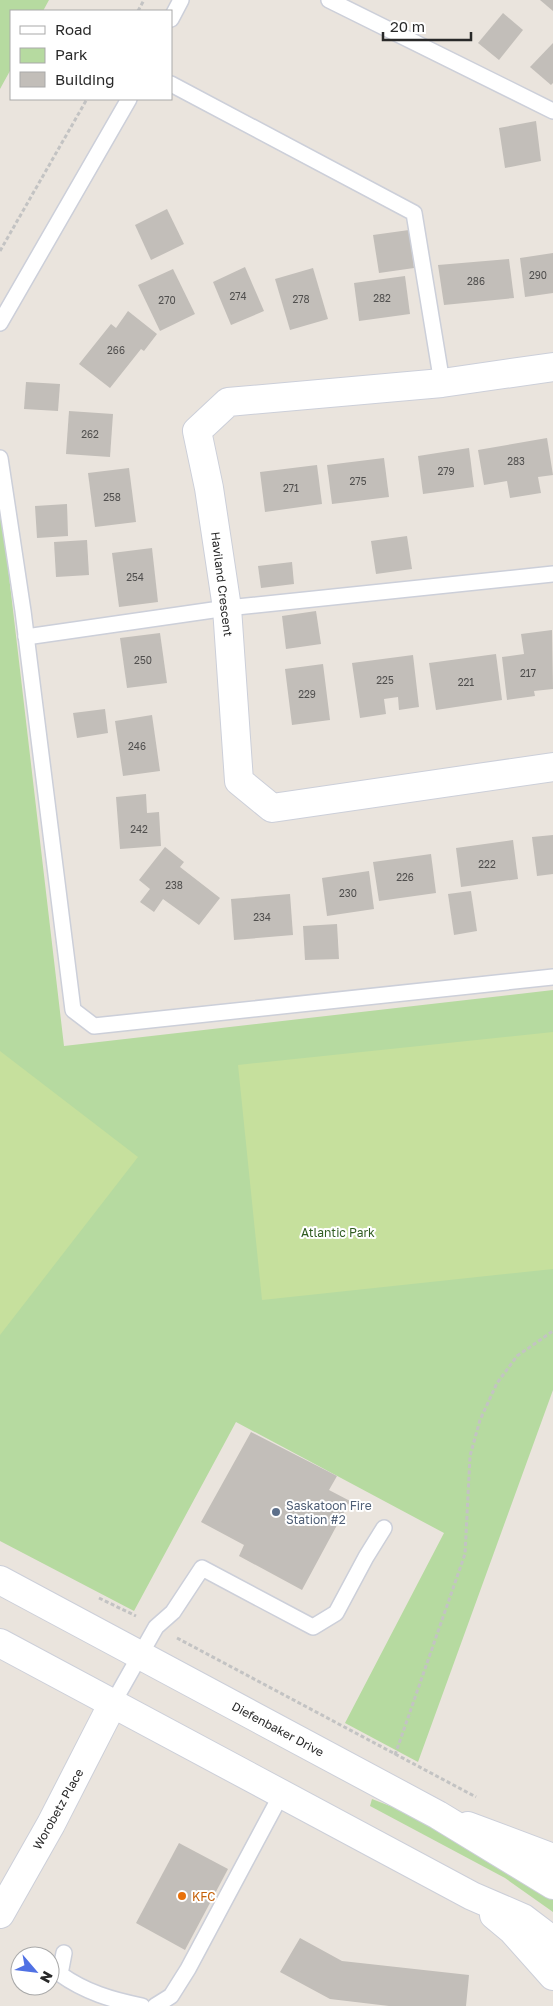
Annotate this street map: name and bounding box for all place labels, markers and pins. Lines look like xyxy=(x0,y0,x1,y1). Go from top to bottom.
place label: Saskatoon Fire Station #2 xyxy=(286,1498,372,1527)
marker: Saskatoon Fire Station #2 xyxy=(270,1506,282,1518)
place label: KFC xyxy=(192,1889,216,1904)
marker: KFC xyxy=(176,1890,188,1902)

